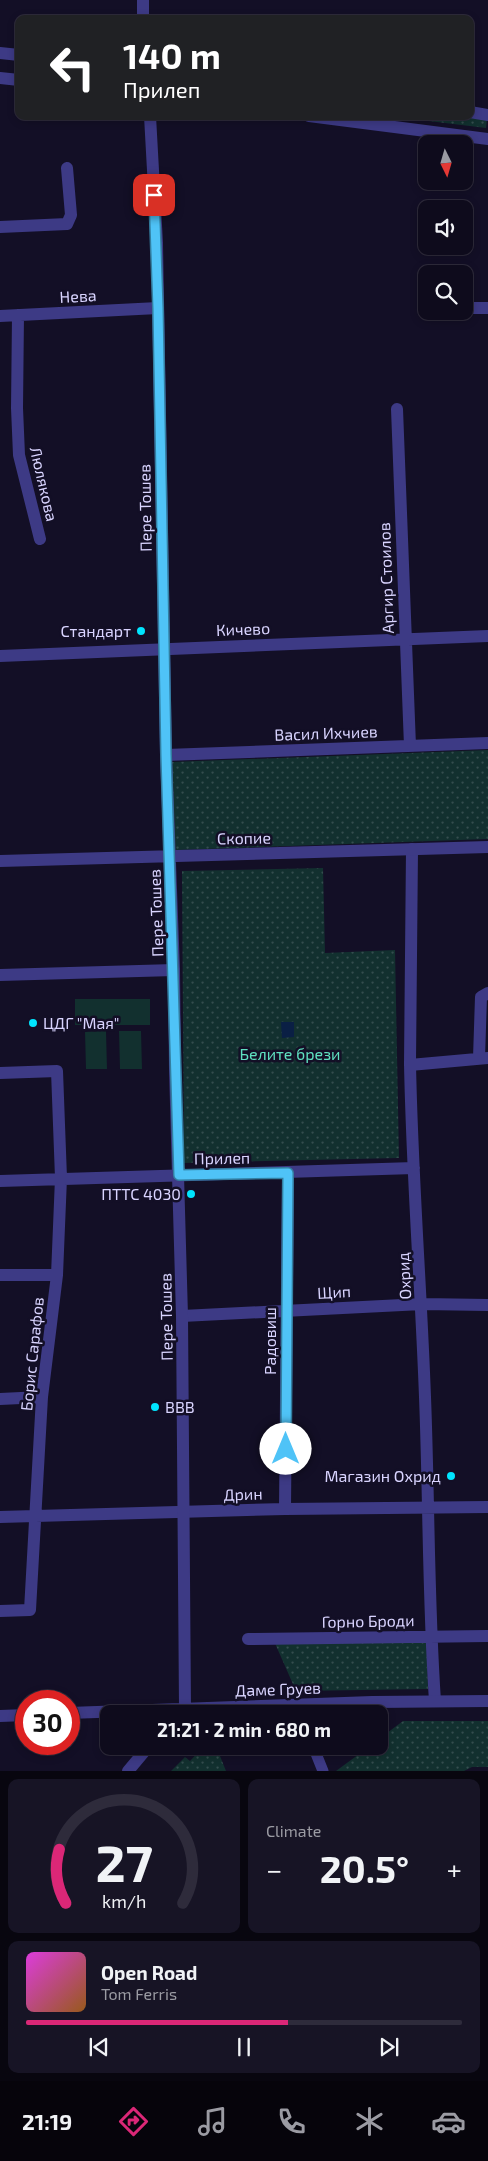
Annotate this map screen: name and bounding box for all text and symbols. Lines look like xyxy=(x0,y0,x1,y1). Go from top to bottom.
text: 140 m xyxy=(123,34,221,76)
icon: left xyxy=(40,35,105,100)
text: Прилеп xyxy=(123,76,200,102)
north arrow xyxy=(418,135,472,190)
map controls xyxy=(418,135,473,320)
pin xyxy=(133,174,175,216)
icon: arrive xyxy=(140,181,168,209)
button: sound xyxy=(418,200,473,255)
button: search xyxy=(418,265,473,320)
street label: Нева xyxy=(59,285,97,306)
street label: Люлякова xyxy=(27,445,62,523)
street label: Пере Тошев xyxy=(134,464,155,552)
street label: Аргир Стоилов xyxy=(374,522,397,634)
street label: Кичево xyxy=(216,618,270,639)
place label: Стандарт xyxy=(61,621,131,640)
marker: Стандарт xyxy=(135,625,147,637)
street label: Васил Ихчиев xyxy=(274,721,378,744)
street label: Скопие xyxy=(217,828,271,847)
street label: Пере Тошев xyxy=(144,869,167,957)
place label: ЦДГ "Мая" xyxy=(43,1013,119,1032)
marker: ЦДГ "Мая" xyxy=(27,1017,39,1029)
park label: Белите брези xyxy=(239,1044,341,1063)
street label: Прилеп xyxy=(194,1148,250,1167)
place label: ПТТС 4030 xyxy=(101,1184,181,1203)
marker: ПТТС 4030 xyxy=(185,1188,197,1200)
street label: Охрид xyxy=(393,1252,414,1300)
street label: Пере Тошев xyxy=(155,1273,176,1361)
street label: Щип xyxy=(317,1281,351,1302)
street label: Борис Сарафов xyxy=(16,1296,47,1412)
street label: Радовиш xyxy=(260,1307,279,1375)
place label: BBB xyxy=(165,1397,195,1416)
marker: BBB xyxy=(149,1401,161,1413)
position arrow xyxy=(259,1422,311,1474)
place label: Магазин Охрид xyxy=(324,1466,441,1485)
marker: Магазин Охрид xyxy=(445,1470,457,1482)
street label: Дрин xyxy=(223,1483,263,1504)
street label: Горно Броди xyxy=(321,1610,415,1631)
street label: Даме Груев xyxy=(235,1678,321,1700)
speed limit sign: 30 xyxy=(15,1690,80,1755)
text: 21:21 · 2 min · 680 m xyxy=(157,1718,331,1741)
text: Climate xyxy=(266,1821,321,1840)
text: 27 xyxy=(95,1830,153,1892)
text: 20.5° xyxy=(320,1845,409,1891)
text: − xyxy=(266,1852,282,1886)
text: + xyxy=(447,1852,462,1886)
text: km/h xyxy=(102,1890,146,1912)
text: Open Road xyxy=(101,1961,197,1984)
text: Tom Ferris xyxy=(101,1984,177,2003)
icon: previous xyxy=(85,2033,113,2061)
icon: pause xyxy=(230,2033,258,2061)
icon: next xyxy=(375,2033,403,2061)
icon: directions xyxy=(116,2104,151,2139)
icon: music xyxy=(195,2104,230,2139)
icon: phone xyxy=(274,2104,309,2139)
icon: climate xyxy=(352,2104,387,2139)
icon: car xyxy=(431,2104,466,2139)
text: 21:19 xyxy=(22,2108,72,2134)

